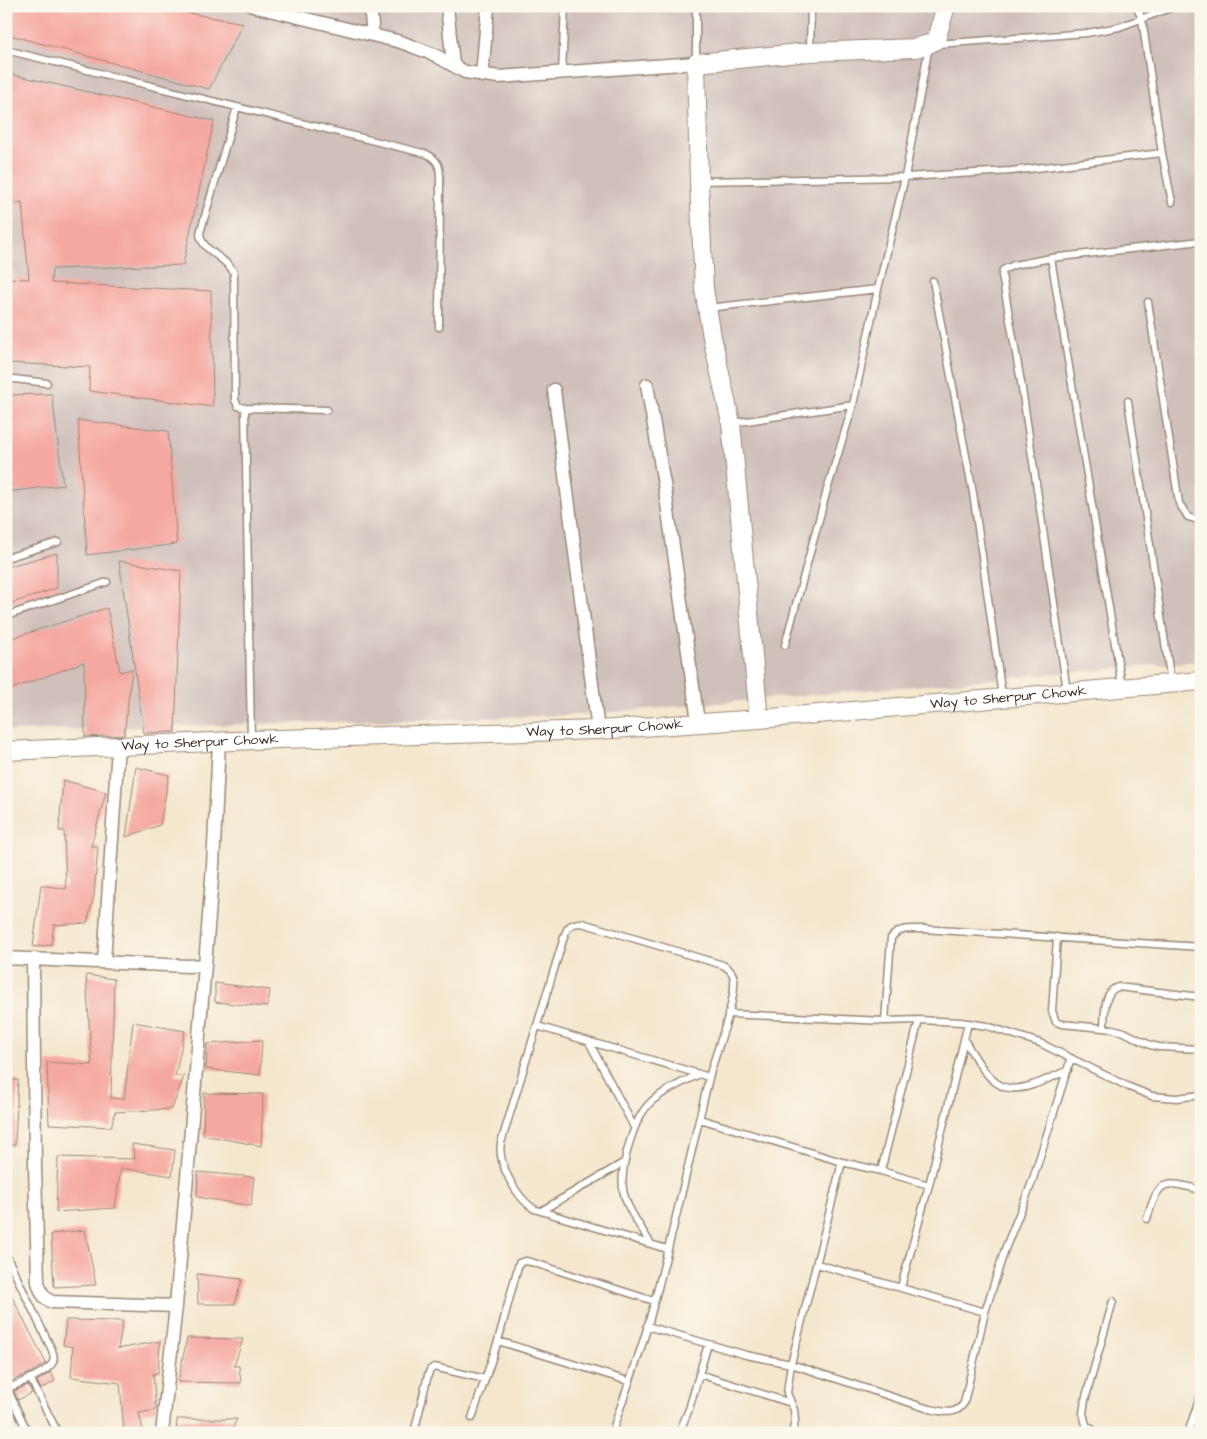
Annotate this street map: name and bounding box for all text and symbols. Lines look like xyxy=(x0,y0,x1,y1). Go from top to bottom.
street label: Way to Sherpur Chowk xyxy=(929,681,1088,714)
street label: Way to Sherpur Chowk xyxy=(526,714,684,742)
street label: Way to Sherpur Chowk xyxy=(121,729,279,756)

